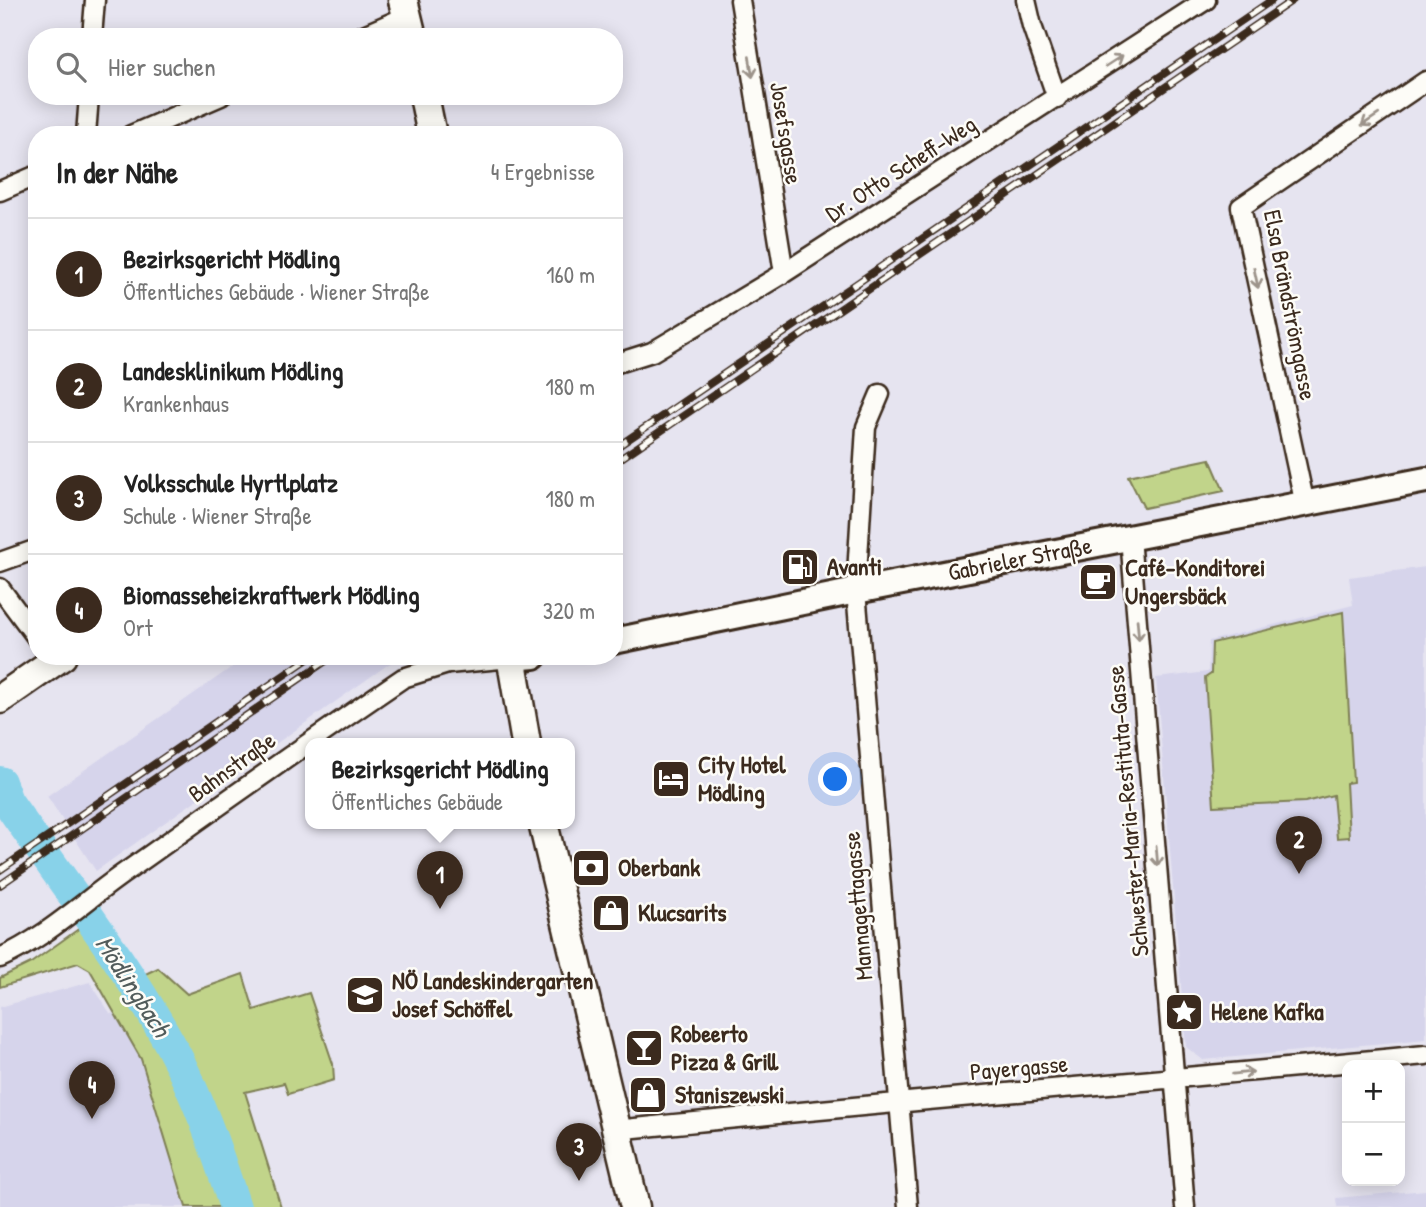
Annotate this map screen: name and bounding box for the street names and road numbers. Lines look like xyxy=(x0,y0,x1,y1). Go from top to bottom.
street label: Josefsgasse xyxy=(763,79,811,187)
street label: Dr. Otto Scheff-Weg xyxy=(819,107,982,229)
street label: Elsa Brändströmgasse xyxy=(1257,207,1325,403)
street label: Gabrieler Straße xyxy=(945,528,1095,588)
street label: Schwester-Maria-Restituta-Gasse xyxy=(1098,664,1156,958)
street label: Bahnstraße xyxy=(181,723,282,809)
street label: Mannagettagasse xyxy=(835,830,879,982)
street label: Payergasse xyxy=(969,1047,1070,1087)

